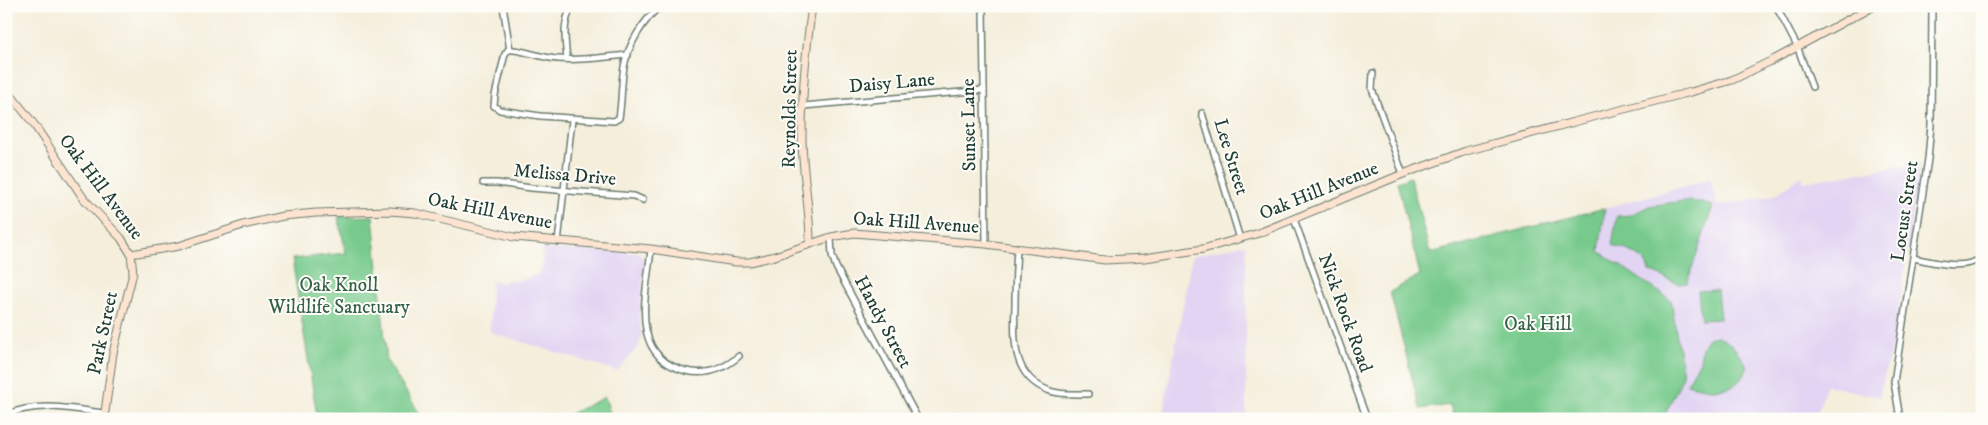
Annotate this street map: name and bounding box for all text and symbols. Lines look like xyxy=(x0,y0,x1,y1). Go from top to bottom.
street label: Reynolds Street xyxy=(777,49,803,169)
street label: Daisy Lane xyxy=(848,68,936,98)
street label: Sunset Lane xyxy=(957,78,981,172)
street label: Lee Street xyxy=(1209,116,1253,198)
street label: Oak Hill Avenue xyxy=(54,130,148,244)
street label: Oak Hill Avenue xyxy=(1256,157,1382,225)
street label: Melissa Drive xyxy=(513,159,617,191)
street label: Locust Street xyxy=(1887,159,1923,263)
street label: Oak Hill Avenue xyxy=(426,188,554,234)
street label: Oak Hill Avenue xyxy=(852,207,980,239)
street label: Nick Rock Road xyxy=(1313,251,1377,376)
street label: Handy Street xyxy=(849,272,917,372)
park label: Oak Knoll Wildlife Sanctuary xyxy=(267,274,411,319)
street label: Park Street xyxy=(83,289,123,377)
park label: Oak Hill xyxy=(1504,313,1572,336)

